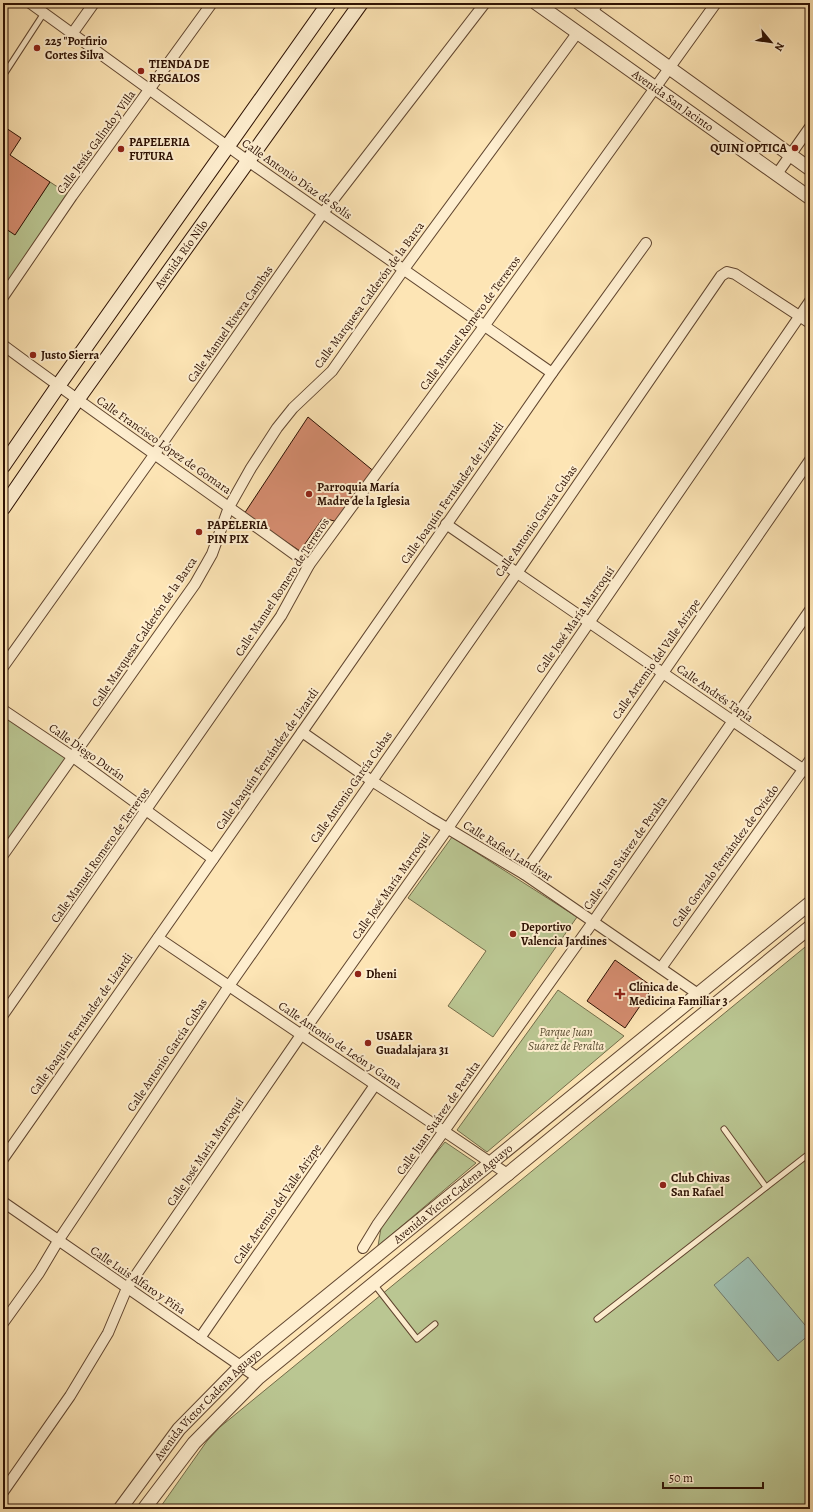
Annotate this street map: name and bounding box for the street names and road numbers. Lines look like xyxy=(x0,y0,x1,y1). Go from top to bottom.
street label: Avenida San Jacinto xyxy=(628,65,717,135)
street label: Calle Jesús Galindo y Villa xyxy=(53,87,139,197)
street label: Calle Antonio Díaz de Solís xyxy=(239,135,355,223)
street label: Avenida Río Nilo xyxy=(150,217,211,293)
street label: Calle Marquesa Calderón de la Barca xyxy=(310,218,428,372)
street label: Calle Manuel Romero de Terreros xyxy=(416,252,524,393)
street label: Calle Manuel Rivera Cambas xyxy=(184,262,277,386)
street label: Calle Francisco López de Gomara xyxy=(93,392,235,498)
street label: Calle Joaquín Fernández de Lizardi xyxy=(397,419,507,567)
street label: Calle Antonio García Cubas xyxy=(491,462,581,580)
street label: Calle Manuel Romero de Terreros xyxy=(231,514,333,659)
street label: Calle Marquesa Calderón de la Barca xyxy=(88,553,201,710)
street label: Calle José María Marroquí xyxy=(532,563,618,677)
street label: Calle Artemio del Valle Arizpe xyxy=(608,596,704,722)
street label: Calle Andrés Tapia xyxy=(673,661,757,726)
street label: Calle Joaquín Fernández de Lizardi xyxy=(212,685,322,833)
street label: Calle Diego Durán xyxy=(46,720,129,785)
street label: Calle Antonio García Cubas xyxy=(306,728,396,846)
street label: Calle Gonzalo Fernández de Oviedo xyxy=(668,781,782,931)
street label: Calle Manuel Romero de Terreros xyxy=(47,784,153,926)
street label: Calle Juan Suárez de Peralta xyxy=(580,793,671,913)
street label: Calle Rafael Landívar xyxy=(460,817,556,885)
street label: Calle José María Marroquí xyxy=(348,829,434,943)
street label: Calle Joaquín Fernández de Lizardi xyxy=(26,950,136,1098)
street label: Calle Antonio García Cubas xyxy=(123,995,211,1115)
street label: Calle Antonio de León y Gama xyxy=(275,998,405,1093)
street label: Calle Juan Suárez de Peralta xyxy=(393,1058,484,1178)
street label: Calle José María Marroquí xyxy=(163,1095,247,1209)
street label: Avenida Víctor Cadena Aguayo xyxy=(389,1140,516,1248)
street label: Calle Artemio del Valle Arizpe xyxy=(229,1141,325,1267)
street label: Calle Luis Alfaro y Piña xyxy=(87,1242,189,1318)
street label: Avenida Víctor Cadena Aguayo xyxy=(150,1345,265,1464)

